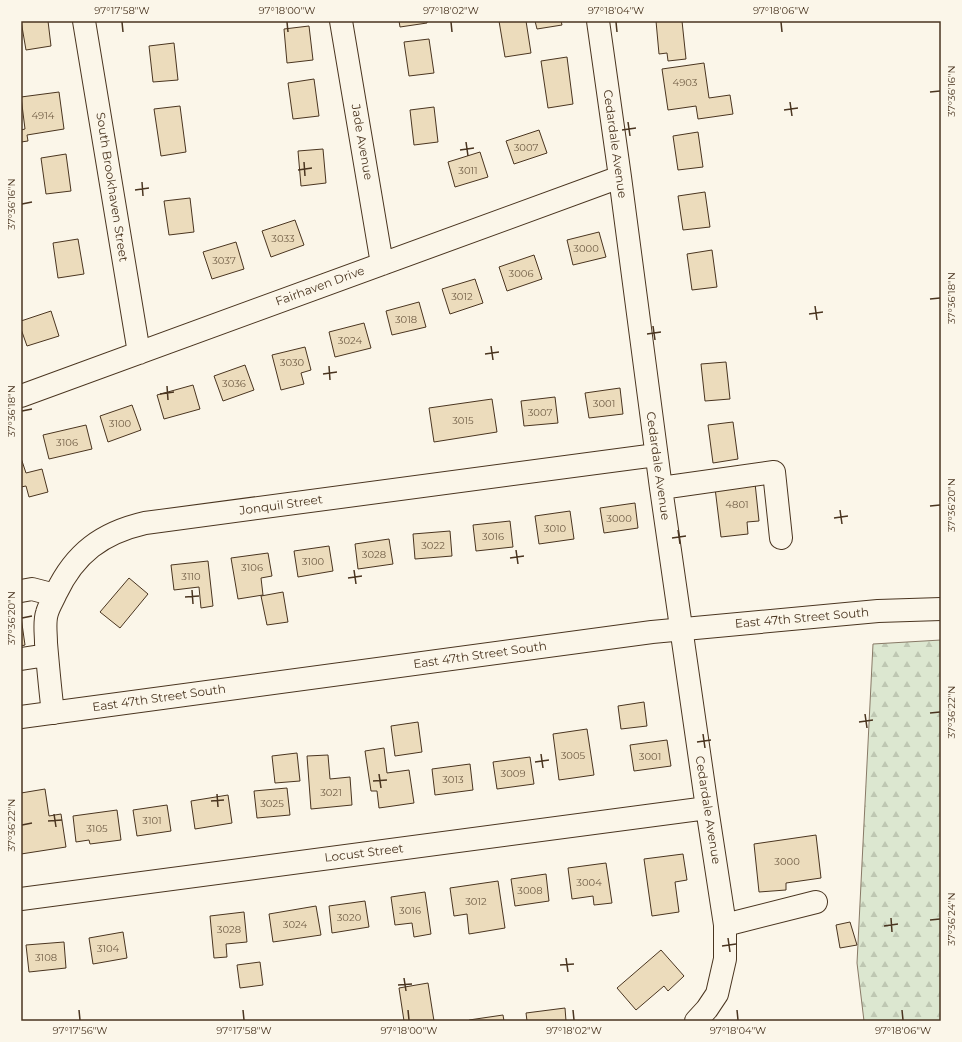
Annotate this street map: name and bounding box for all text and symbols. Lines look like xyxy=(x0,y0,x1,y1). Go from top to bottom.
text: 97°17'58"W xyxy=(94,4,150,17)
text: 97°18'00"W xyxy=(259,4,315,17)
text: 97°18'02"W xyxy=(423,4,479,17)
text: 97°18'04"W xyxy=(588,4,644,17)
text: 97°18'06"W xyxy=(753,4,809,17)
text: 37°36'16"N xyxy=(945,65,958,117)
house number: 4903 xyxy=(673,76,698,89)
street label: Cedardale Avenue xyxy=(600,89,631,199)
street label: Jade Avenue xyxy=(348,102,377,181)
house number: 4914 xyxy=(32,109,55,122)
street label: South Brookhaven Street xyxy=(93,111,132,263)
house number: 3007 xyxy=(514,141,538,154)
house number: 3011 xyxy=(458,164,478,177)
text: 37°36'16"N xyxy=(5,178,18,230)
house number: 3033 xyxy=(271,232,295,245)
house number: 3000 xyxy=(573,242,599,255)
house number: 3037 xyxy=(212,254,236,267)
street label: Fairhaven Drive xyxy=(273,262,366,309)
house number: 3006 xyxy=(509,267,533,280)
text: 37°36'18"N xyxy=(945,272,958,324)
house number: 3012 xyxy=(451,290,473,303)
house number: 3018 xyxy=(395,313,417,326)
house number: 3024 xyxy=(338,334,363,347)
house number: 3030 xyxy=(280,356,305,369)
house number: 3036 xyxy=(222,377,246,390)
text: 37°36'18"N xyxy=(5,385,18,437)
house number: 3001 xyxy=(593,397,615,410)
house number: 3007 xyxy=(528,406,552,419)
street label: Cedardale Avenue xyxy=(643,411,674,521)
house number: 3015 xyxy=(452,414,474,427)
house number: 3100 xyxy=(109,417,132,430)
house number: 3106 xyxy=(56,436,78,449)
text: 37°36'20"N xyxy=(945,478,958,532)
street label: Jonquil Street xyxy=(237,491,324,518)
house number: 4801 xyxy=(725,498,749,511)
house number: 3000 xyxy=(606,512,632,525)
house number: 3010 xyxy=(544,522,567,535)
house number: 3016 xyxy=(482,530,504,543)
house number: 3022 xyxy=(421,539,445,552)
house number: 3028 xyxy=(362,548,386,561)
house number: 3100 xyxy=(302,555,325,568)
house number: 3106 xyxy=(241,561,263,574)
house number: 3110 xyxy=(181,570,201,583)
text: 37°36'20"N xyxy=(5,591,18,645)
street label: East 47th Street South xyxy=(734,604,870,631)
street label: East 47th Street South xyxy=(412,638,548,671)
street label: East 47th Street South xyxy=(91,681,227,714)
text: 37°36'22"N xyxy=(945,686,958,738)
house number: 3005 xyxy=(561,749,586,762)
house number: 3001 xyxy=(639,750,661,763)
street label: Cedardale Avenue xyxy=(693,755,724,865)
house number: 3009 xyxy=(501,767,525,780)
house number: 3013 xyxy=(442,773,464,786)
house number: 3021 xyxy=(320,786,342,799)
house number: 3025 xyxy=(260,797,284,810)
text: 37°36'22"N xyxy=(5,799,18,851)
house number: 3101 xyxy=(142,814,162,827)
house number: 3105 xyxy=(86,822,108,835)
street label: Locust Street xyxy=(324,840,404,865)
house number: 3000 xyxy=(774,855,800,868)
house number: 3004 xyxy=(576,876,602,889)
house number: 3008 xyxy=(517,884,543,897)
text: 37°36'24"N xyxy=(945,892,958,946)
house number: 3012 xyxy=(465,895,487,908)
house number: 3016 xyxy=(399,904,421,917)
house number: 3020 xyxy=(337,911,362,924)
house number: 3024 xyxy=(283,918,308,931)
house number: 3028 xyxy=(217,923,241,936)
house number: 3104 xyxy=(97,942,120,955)
house number: 3108 xyxy=(35,951,57,964)
text: 97°17'56"W xyxy=(53,1024,107,1037)
text: 97°17'58"W xyxy=(216,1024,272,1037)
text: 97°18'00"W xyxy=(381,1024,437,1037)
text: 97°18'02"W xyxy=(546,1024,602,1037)
text: 97°18'04"W xyxy=(710,1024,766,1037)
text: 97°18'06"W xyxy=(875,1024,931,1037)

